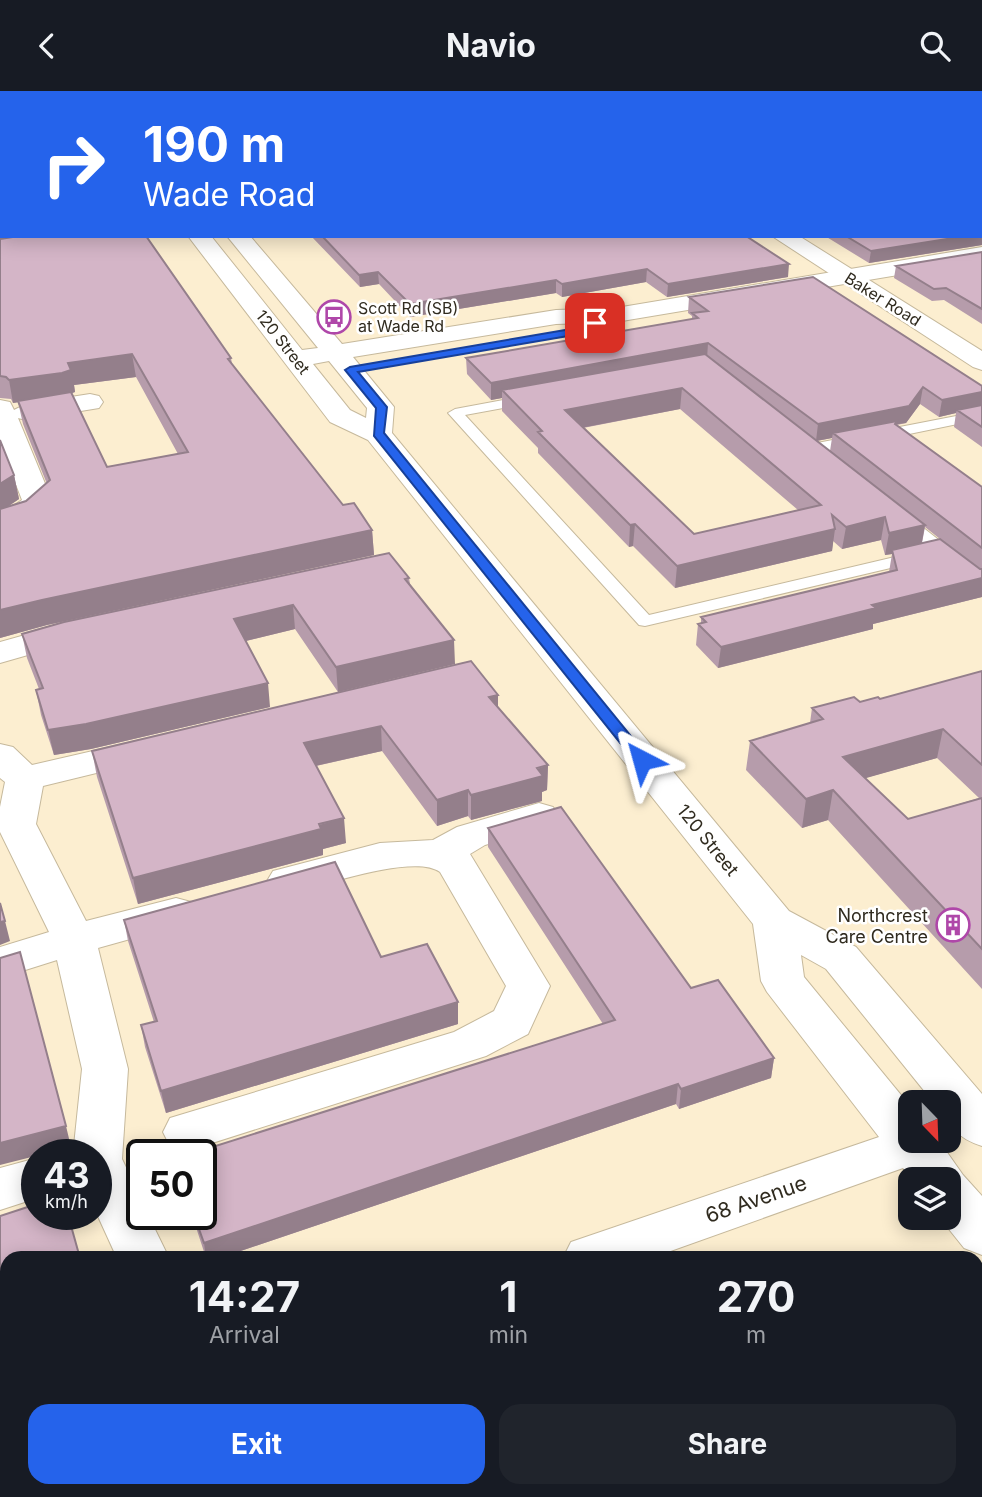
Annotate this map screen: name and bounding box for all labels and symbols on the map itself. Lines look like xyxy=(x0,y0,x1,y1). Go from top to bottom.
street label: Baker Road xyxy=(841,268,925,330)
pin xyxy=(565,293,625,353)
bus stop icon: Scott Rd (SB) at Wade Rd xyxy=(315,298,353,336)
place label: Scott Rd (SB) at Wade Rd xyxy=(358,298,458,336)
street label: 120 Street xyxy=(252,306,314,378)
position arrow xyxy=(605,723,679,797)
street label: 120 Street xyxy=(673,800,743,880)
place label: Northcrest Care Centre xyxy=(826,905,928,947)
building icon: Northcrest Care Centre xyxy=(934,906,972,944)
north arrow xyxy=(898,1090,961,1153)
speed limit sign: 50 xyxy=(126,1139,217,1230)
street label: 68 Avenue xyxy=(702,1170,810,1228)

